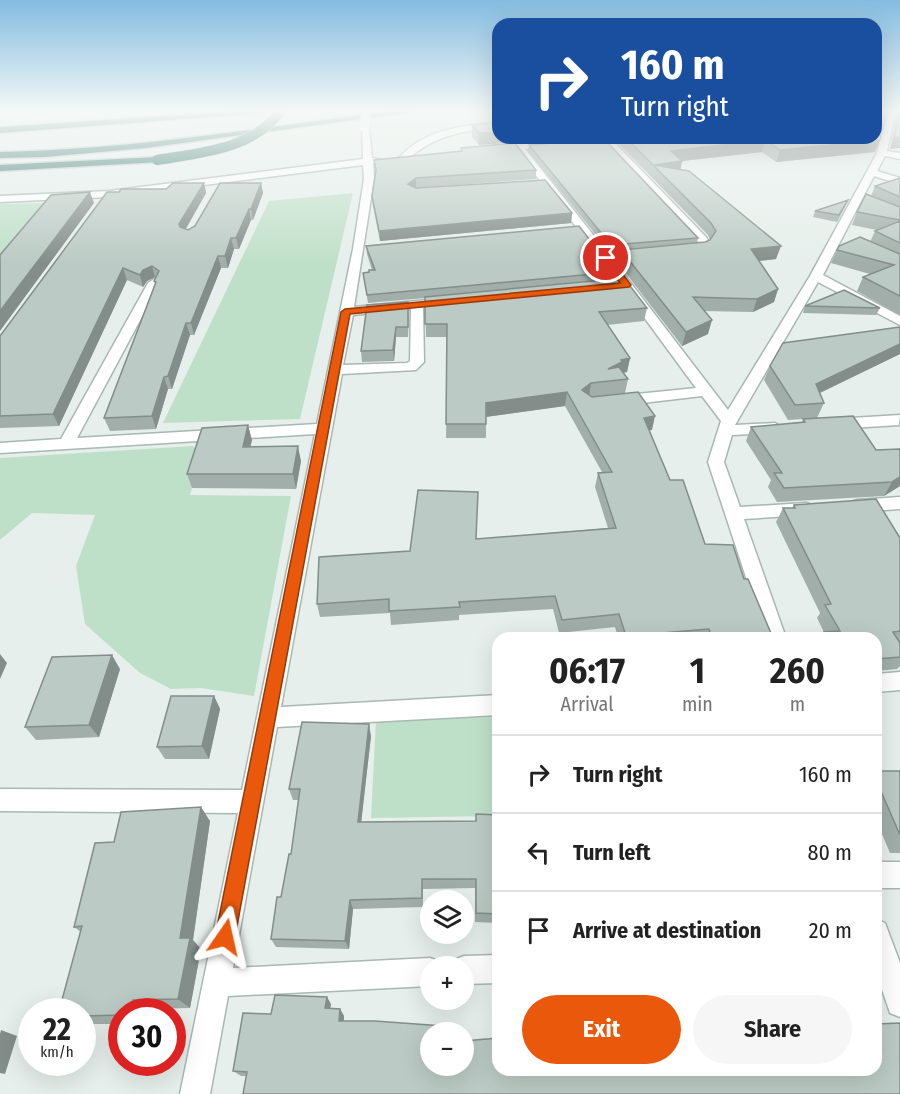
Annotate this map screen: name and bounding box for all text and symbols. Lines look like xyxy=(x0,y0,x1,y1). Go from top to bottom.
text: 160 m xyxy=(621,40,724,90)
icon: right xyxy=(522,42,600,120)
text: Turn right xyxy=(621,91,729,123)
pin xyxy=(580,232,631,283)
icon: arrive xyxy=(589,241,622,274)
text: 06:17 xyxy=(549,649,625,693)
text: 1 xyxy=(690,649,705,693)
text: 260 xyxy=(770,649,825,693)
text: Arrival xyxy=(560,692,613,716)
text: min xyxy=(682,692,713,716)
text: m xyxy=(790,692,805,716)
icon: right xyxy=(522,758,555,791)
text: Turn right xyxy=(573,761,662,788)
text: 160 m xyxy=(799,761,852,788)
icon: left xyxy=(522,836,555,869)
text: Turn left xyxy=(573,839,651,866)
text: 80 m xyxy=(807,839,852,866)
map controls xyxy=(420,890,474,1076)
button: layers xyxy=(420,890,474,944)
position arrow xyxy=(193,905,257,969)
icon: arrive xyxy=(522,914,555,947)
text: Arrive at destination xyxy=(573,917,761,944)
text: 20 m xyxy=(809,917,852,944)
button: + xyxy=(420,956,474,1010)
button: Exit xyxy=(522,995,681,1064)
button: Share xyxy=(693,995,852,1064)
speed limit sign: 30 xyxy=(108,998,186,1076)
text: 22 xyxy=(43,1012,71,1048)
button: − xyxy=(420,1022,474,1076)
text: km/h xyxy=(40,1043,74,1061)

